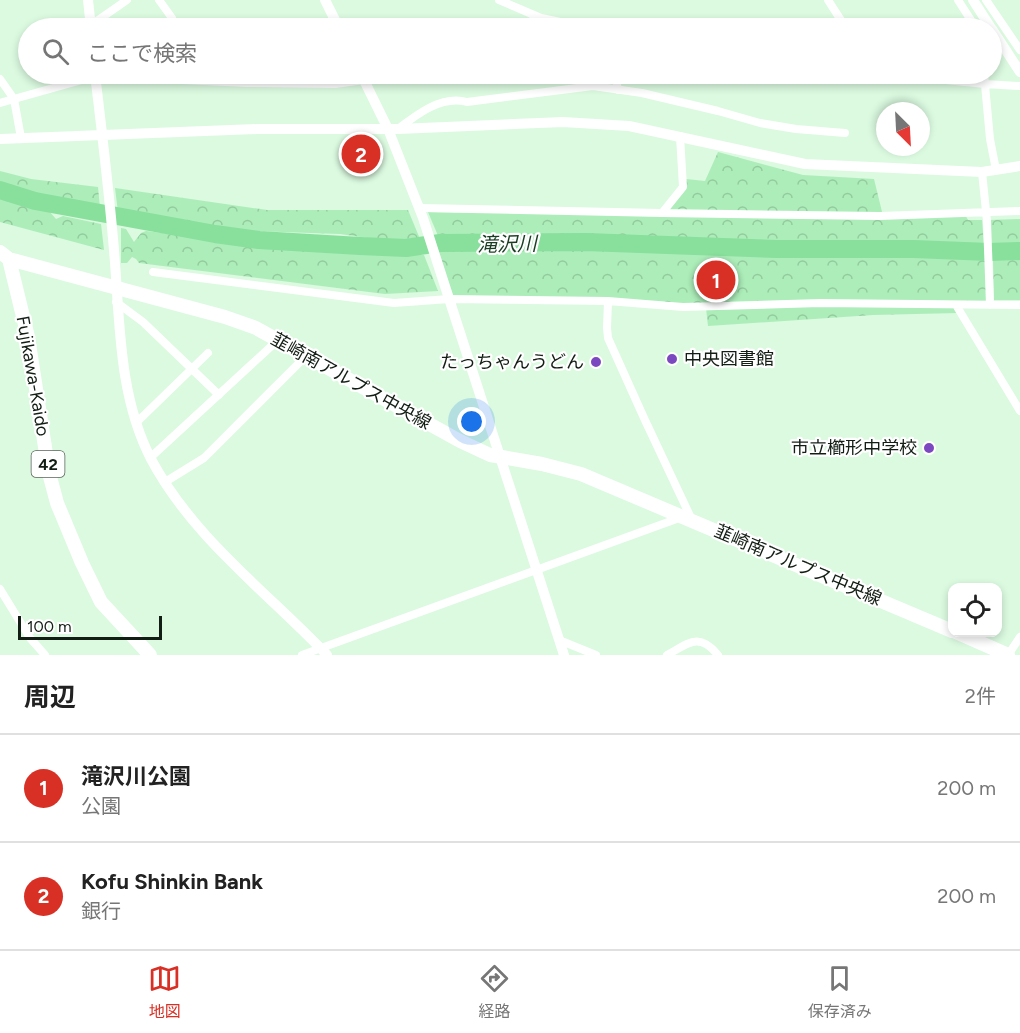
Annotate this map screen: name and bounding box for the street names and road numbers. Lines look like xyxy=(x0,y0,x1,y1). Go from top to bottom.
street label: Fujikawa-Kaido xyxy=(12,314,54,438)
street label: 韮崎南アルプス中央線 xyxy=(267,328,435,434)
road number: 42 xyxy=(32,451,64,477)
street label: 韮崎南アルプス中央線 xyxy=(711,520,885,610)

